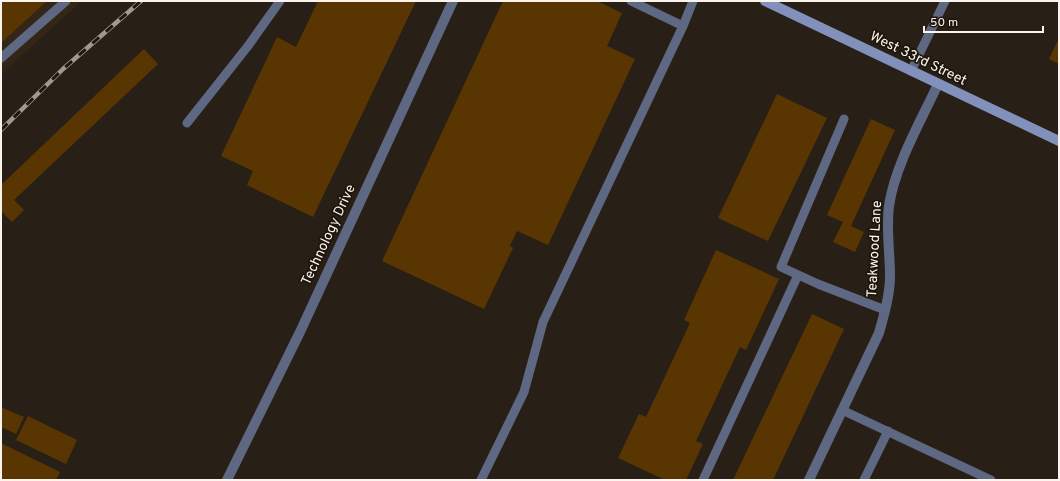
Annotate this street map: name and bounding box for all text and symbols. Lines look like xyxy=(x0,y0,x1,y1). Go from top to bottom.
scale bar xyxy=(924,8,1043,34)
text: 50 m xyxy=(930,15,958,31)
street label: West 33rd Street xyxy=(867,28,969,90)
street label: Technology Drive xyxy=(298,182,360,288)
street label: Teakwood Lane xyxy=(864,200,886,298)

